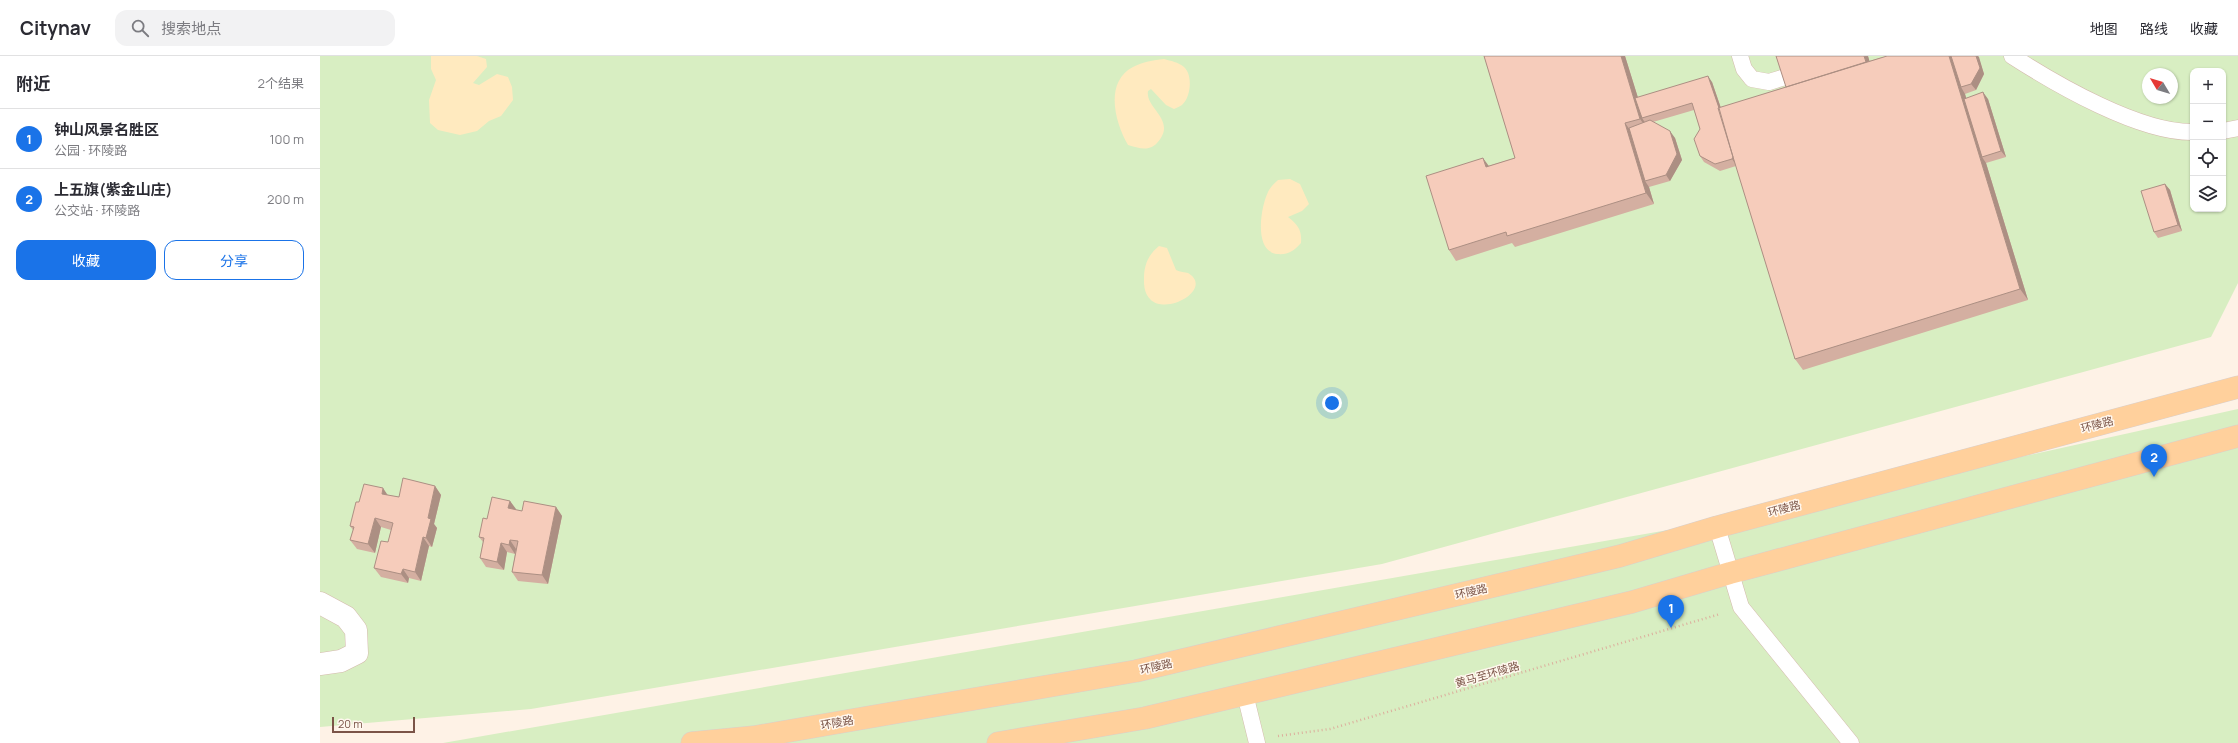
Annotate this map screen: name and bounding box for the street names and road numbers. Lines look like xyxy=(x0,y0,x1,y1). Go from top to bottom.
street label: 环陵路 xyxy=(2079,412,2115,436)
street label: 环陵路 xyxy=(1766,496,1802,520)
street label: 环陵路 xyxy=(1453,580,1489,602)
street label: 环陵路 xyxy=(1138,655,1174,677)
street label: 黄马至环陵路 xyxy=(1453,658,1521,690)
street label: 环陵路 xyxy=(819,712,855,732)

